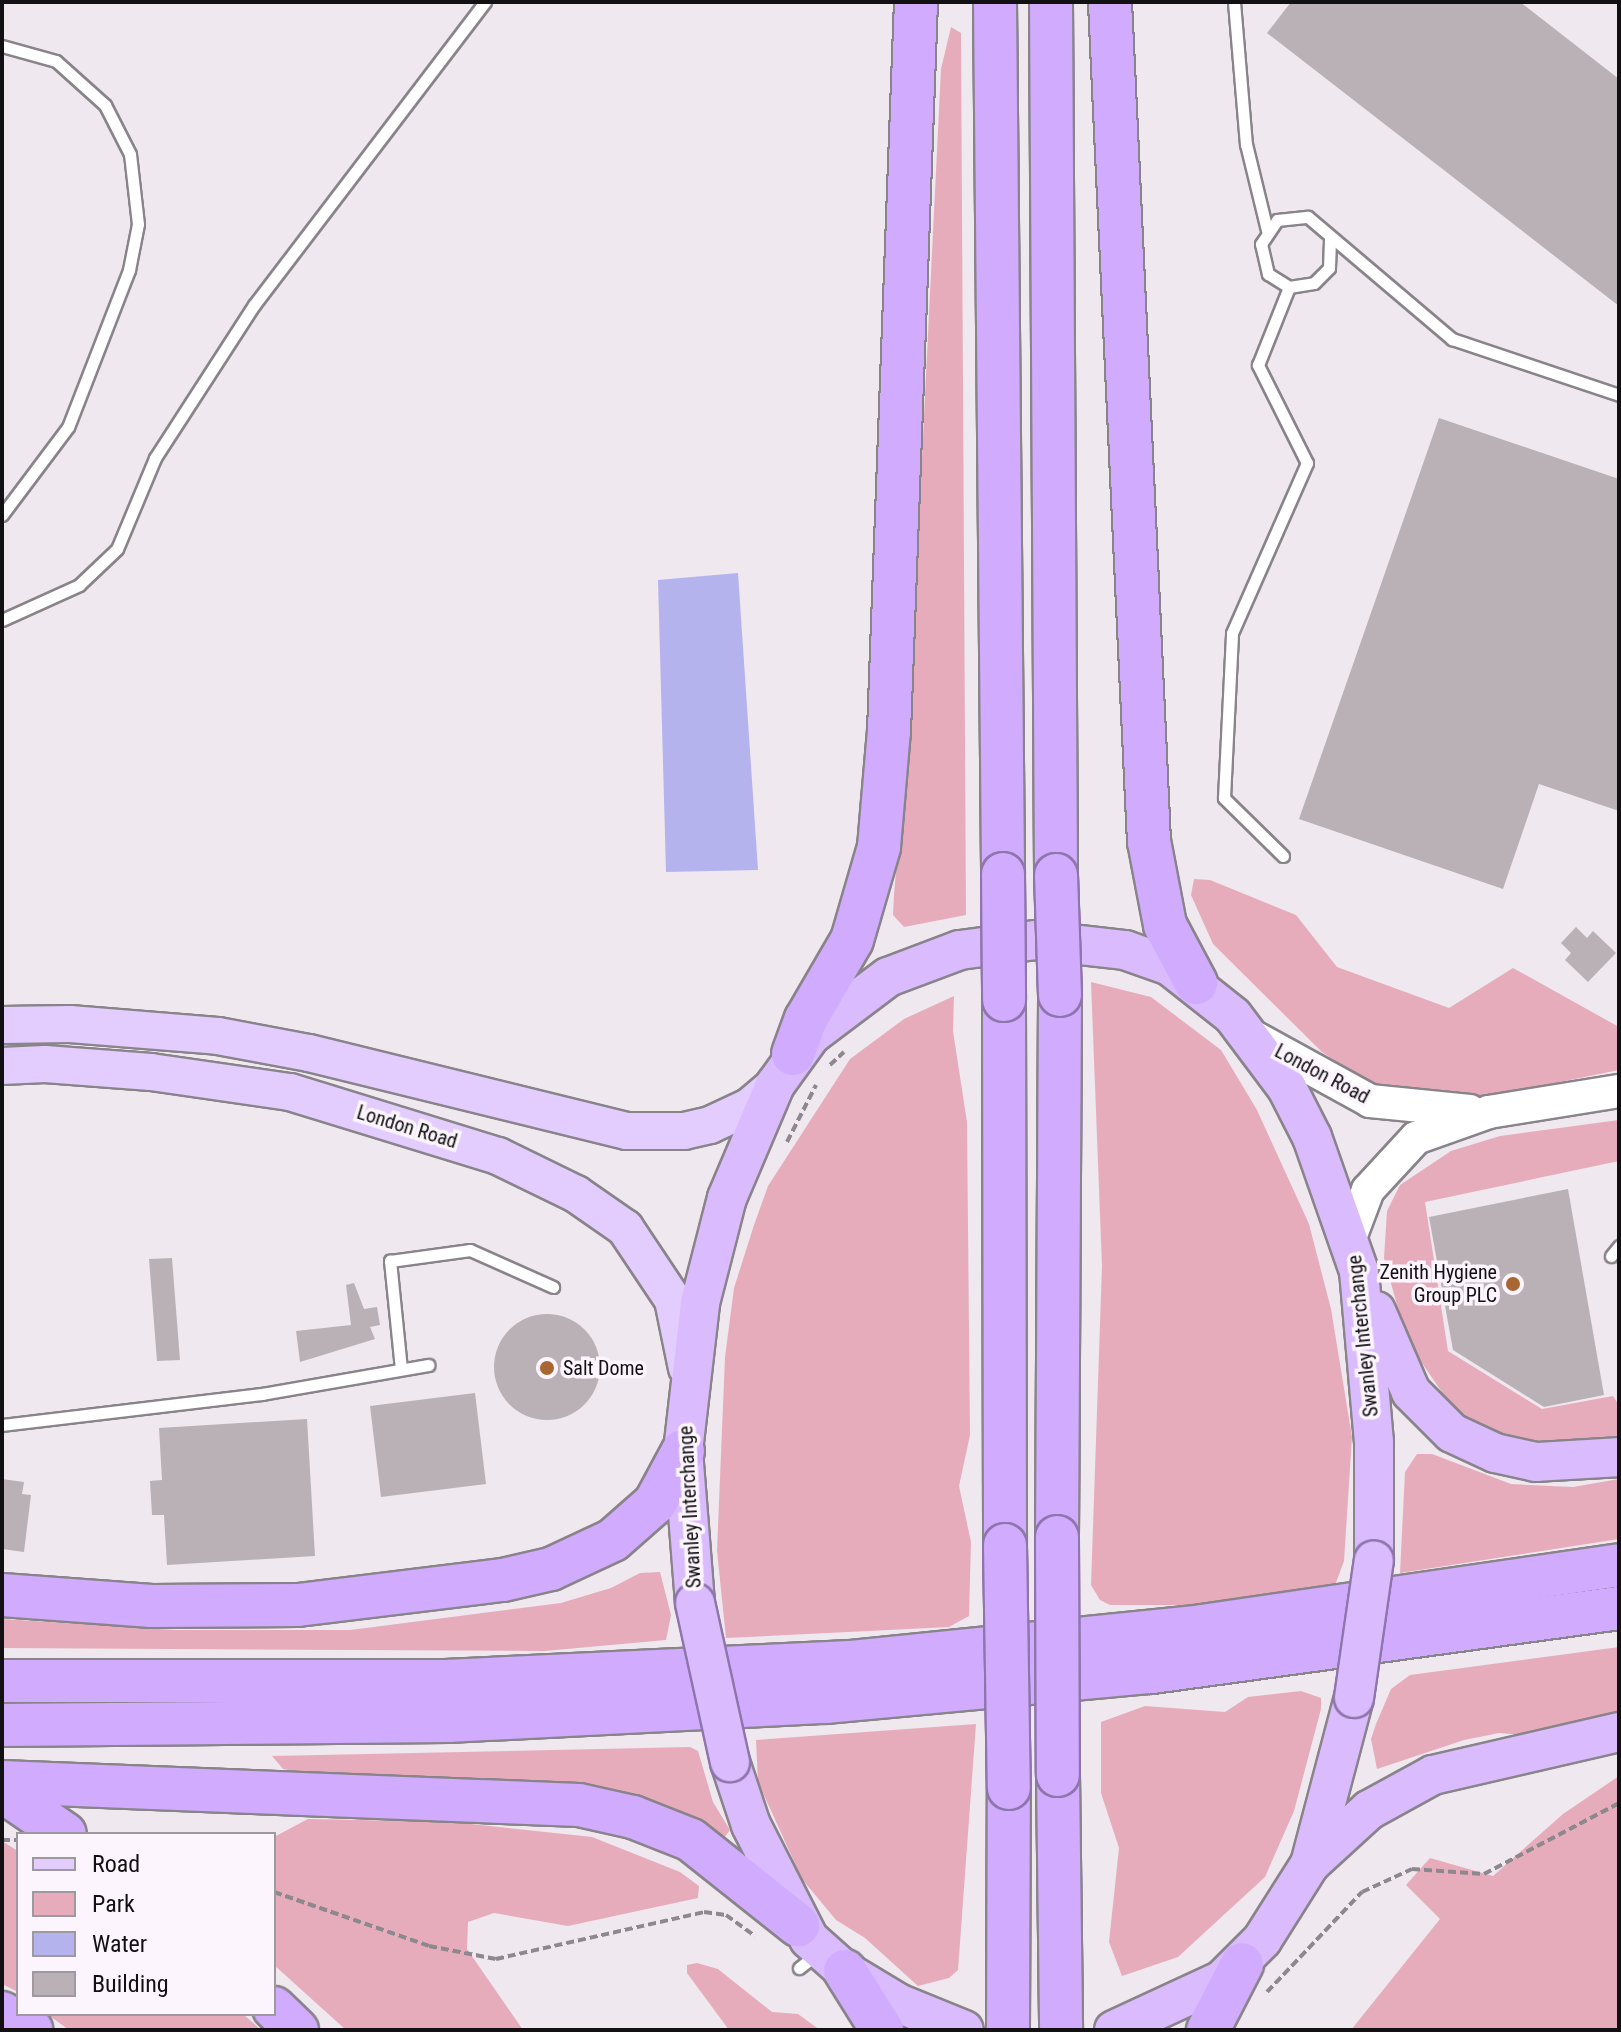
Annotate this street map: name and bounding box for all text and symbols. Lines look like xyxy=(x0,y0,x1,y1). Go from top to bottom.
street label: London Road xyxy=(1271,1039,1373,1109)
street label: London Road xyxy=(354,1100,460,1154)
street label: Swanley Interchange xyxy=(1343,1254,1383,1418)
place label: Zenith Hygiene Group PLC xyxy=(1379,1260,1497,1307)
marker: Zenith Hygiene Group PLC xyxy=(1504,1275,1522,1293)
place label: Salt Dome xyxy=(563,1356,644,1380)
marker: Salt Dome xyxy=(538,1359,556,1377)
street label: Swanley Interchange xyxy=(674,1425,706,1589)
legend xyxy=(16,1832,276,2016)
text: Road xyxy=(92,1850,140,1878)
text: Park xyxy=(92,1890,135,1918)
text: Water xyxy=(92,1930,147,1958)
text: Building xyxy=(92,1970,169,1998)

